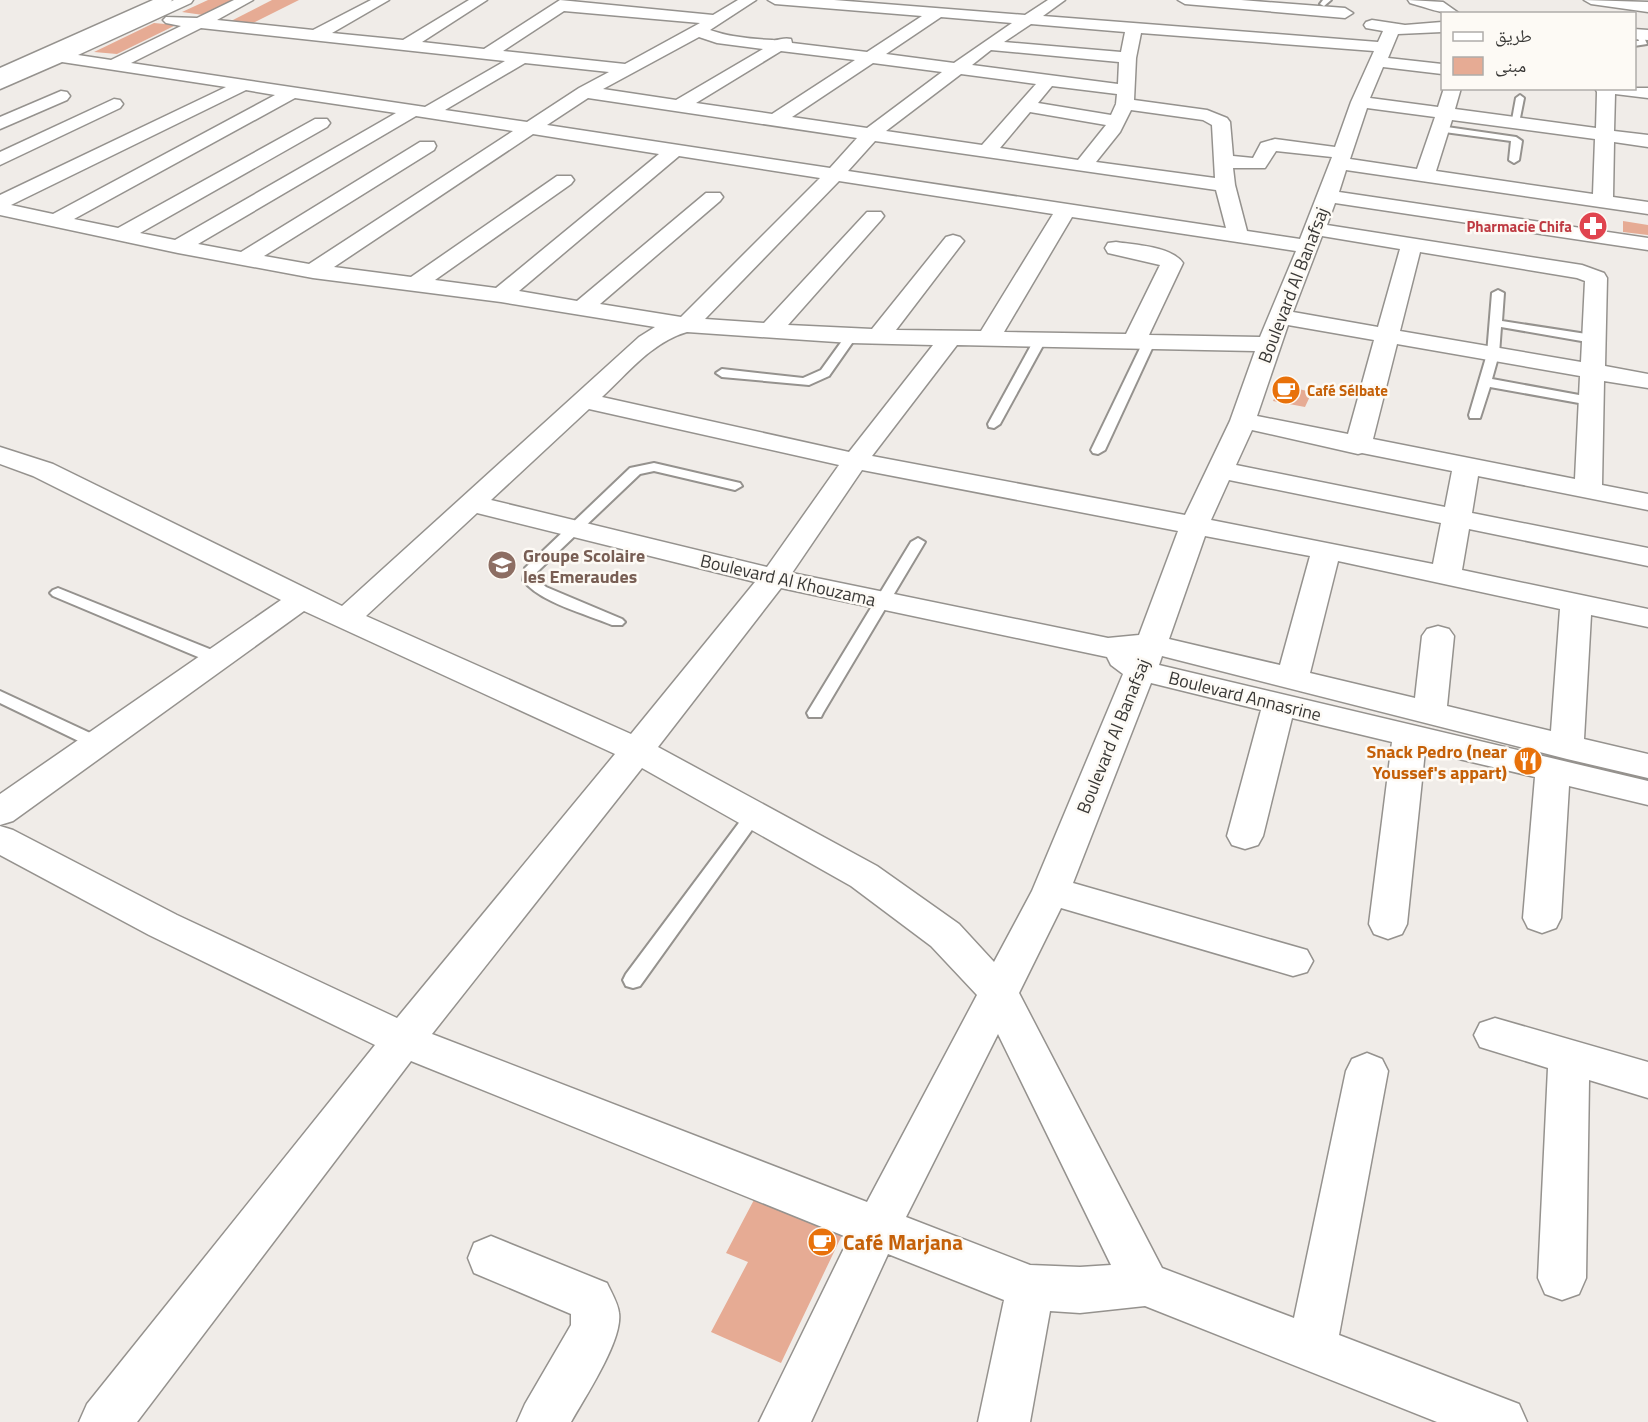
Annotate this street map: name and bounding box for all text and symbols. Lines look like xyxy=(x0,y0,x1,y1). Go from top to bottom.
legend xyxy=(1441,12,1636,90)
text: طريق xyxy=(1495,22,1532,49)
text: مبنى xyxy=(1495,52,1526,79)
street label: Boulevard Al Banafsaj xyxy=(1251,203,1335,367)
pharmacy icon: Pharmacie Chifa xyxy=(1577,210,1609,242)
place label: Pharmacie Chifa xyxy=(1467,215,1572,238)
cafe icon: Café Sélbate xyxy=(1270,374,1302,406)
place label: Café Sélbate xyxy=(1307,379,1388,402)
place label: Groupe Scolaire les Emeraudes xyxy=(523,542,645,590)
street label: Boulevard Al Khouzama xyxy=(698,547,878,613)
school or university icon: Groupe Scolaire les Emeraudes xyxy=(486,549,518,581)
street label: Boulevard Al Banafsaj xyxy=(1070,654,1156,818)
street label: Boulevard Annasrine xyxy=(1166,664,1324,728)
place label: Snack Pedro (near Youssef's appart) xyxy=(1367,738,1507,786)
restaurant icon: Snack Pedro (near Youssef's appart) xyxy=(1512,745,1544,777)
cafe icon: Café Marjana xyxy=(806,1226,838,1258)
place label: Café Marjana xyxy=(843,1226,963,1258)

